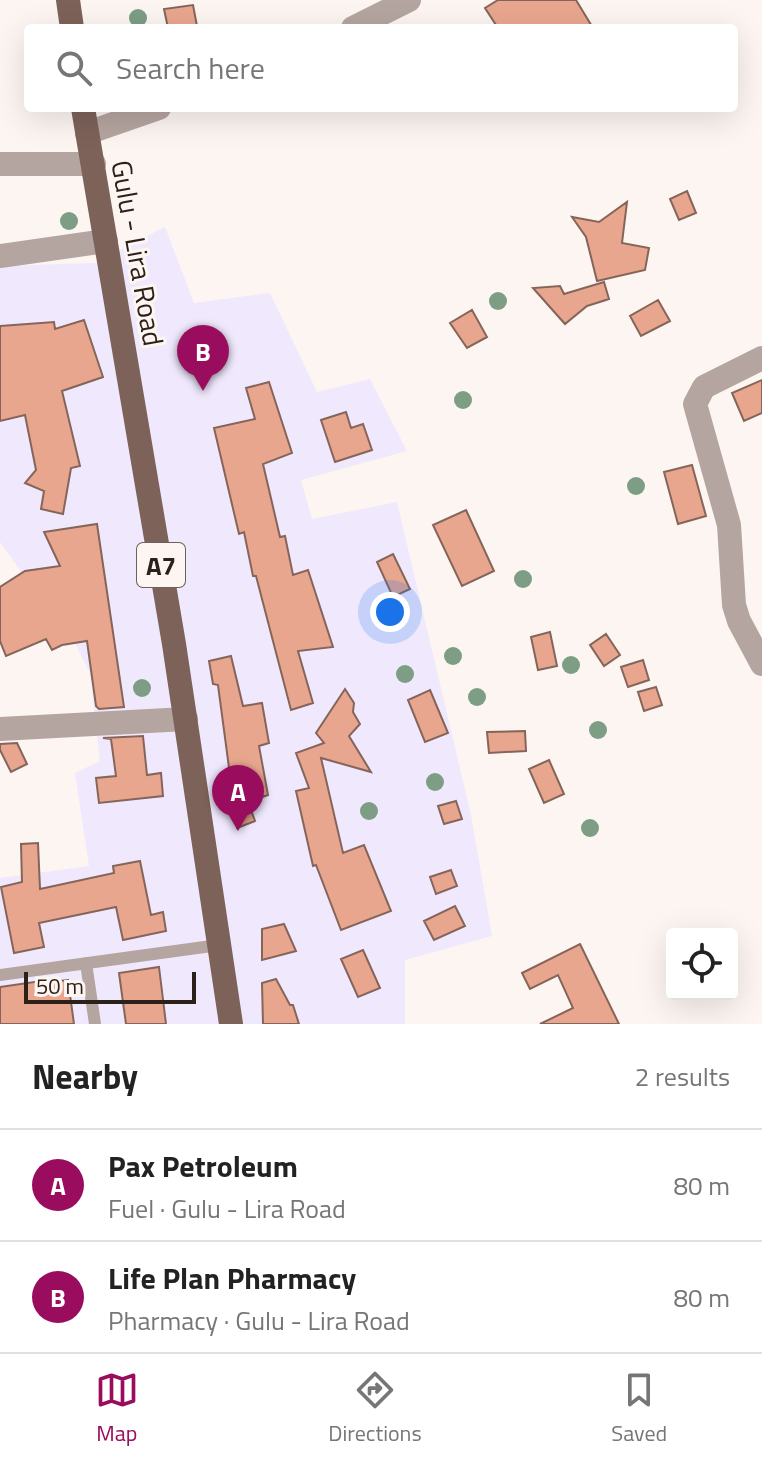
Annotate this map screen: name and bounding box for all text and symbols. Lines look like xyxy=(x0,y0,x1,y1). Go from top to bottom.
search box xyxy=(24,24,738,112)
text: Search here xyxy=(116,45,265,91)
icon: search xyxy=(52,46,96,90)
street label: Gulu - Lira Road xyxy=(100,157,176,349)
pin: B xyxy=(177,325,229,391)
road number: A7 xyxy=(137,543,185,587)
your location xyxy=(370,592,410,632)
pin: A xyxy=(212,765,264,831)
map controls xyxy=(666,928,738,1000)
button: locate xyxy=(666,928,738,1000)
scale bar xyxy=(24,968,196,1004)
text: 50 m xyxy=(36,969,84,1003)
text: Nearby xyxy=(32,1050,138,1102)
text: 2 results xyxy=(635,1057,730,1096)
text: Pax Petroleum xyxy=(108,1143,298,1189)
text: A xyxy=(50,1166,66,1205)
text: 80 m xyxy=(673,1166,730,1205)
text: Fuel · Gulu - Lira Road xyxy=(108,1189,346,1228)
text: Life Plan Pharmacy xyxy=(108,1255,356,1301)
text: B xyxy=(50,1278,66,1317)
text: 80 m xyxy=(673,1278,730,1317)
text: Pharmacy · Gulu - Lira Road xyxy=(108,1301,410,1340)
tab: Map xyxy=(95,1368,139,1450)
tab: Directions xyxy=(328,1368,422,1450)
tab: Saved xyxy=(611,1368,667,1450)

